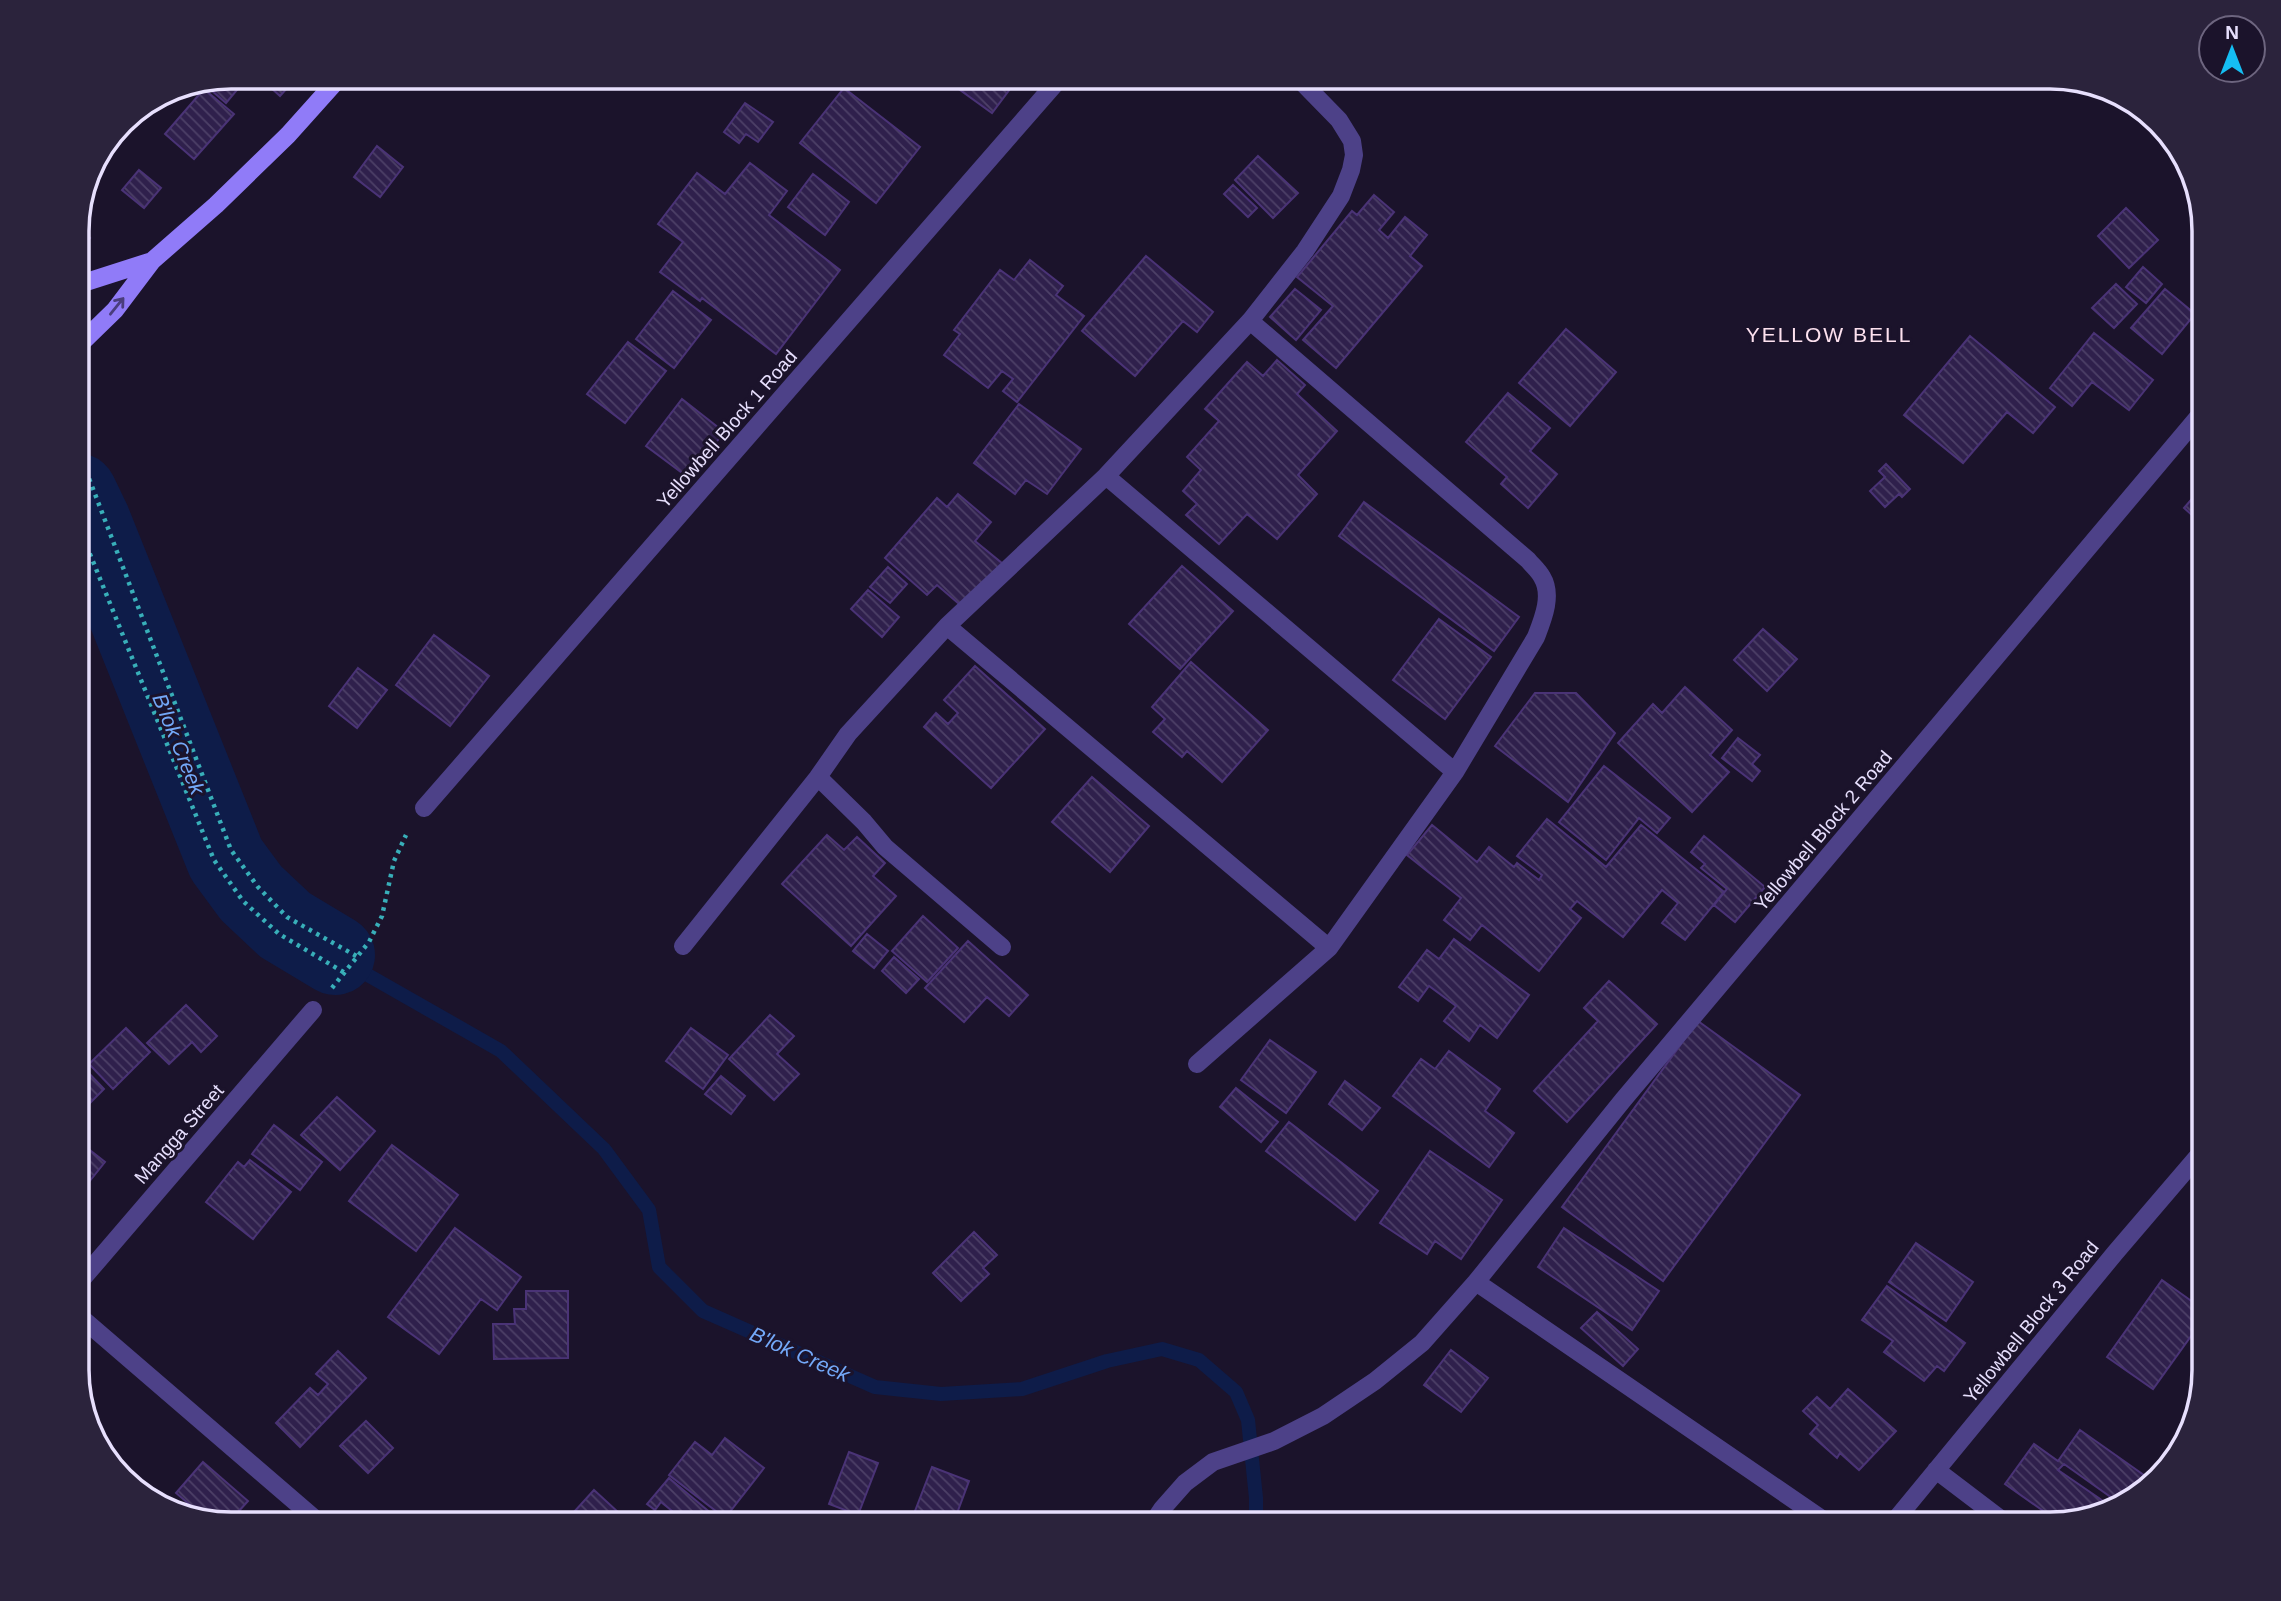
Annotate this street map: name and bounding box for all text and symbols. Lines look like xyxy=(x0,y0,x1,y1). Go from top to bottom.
north arrow xyxy=(2197,14,2267,84)
text: N xyxy=(2225,22,2239,43)
one-way arrow xyxy=(110,298,125,316)
district label: YELLOW BELL xyxy=(1746,323,1912,346)
street label: Yellowbell Block 1 Road xyxy=(653,346,801,512)
water label: B'lok Creek xyxy=(148,690,210,799)
street label: Yellowbell Block 2 Road xyxy=(1750,747,1896,915)
street label: Mangga Street xyxy=(130,1080,228,1188)
street label: Yellowbell Block 3 Road xyxy=(1959,1237,2103,1407)
water label: B'lok Creek xyxy=(747,1322,855,1387)

